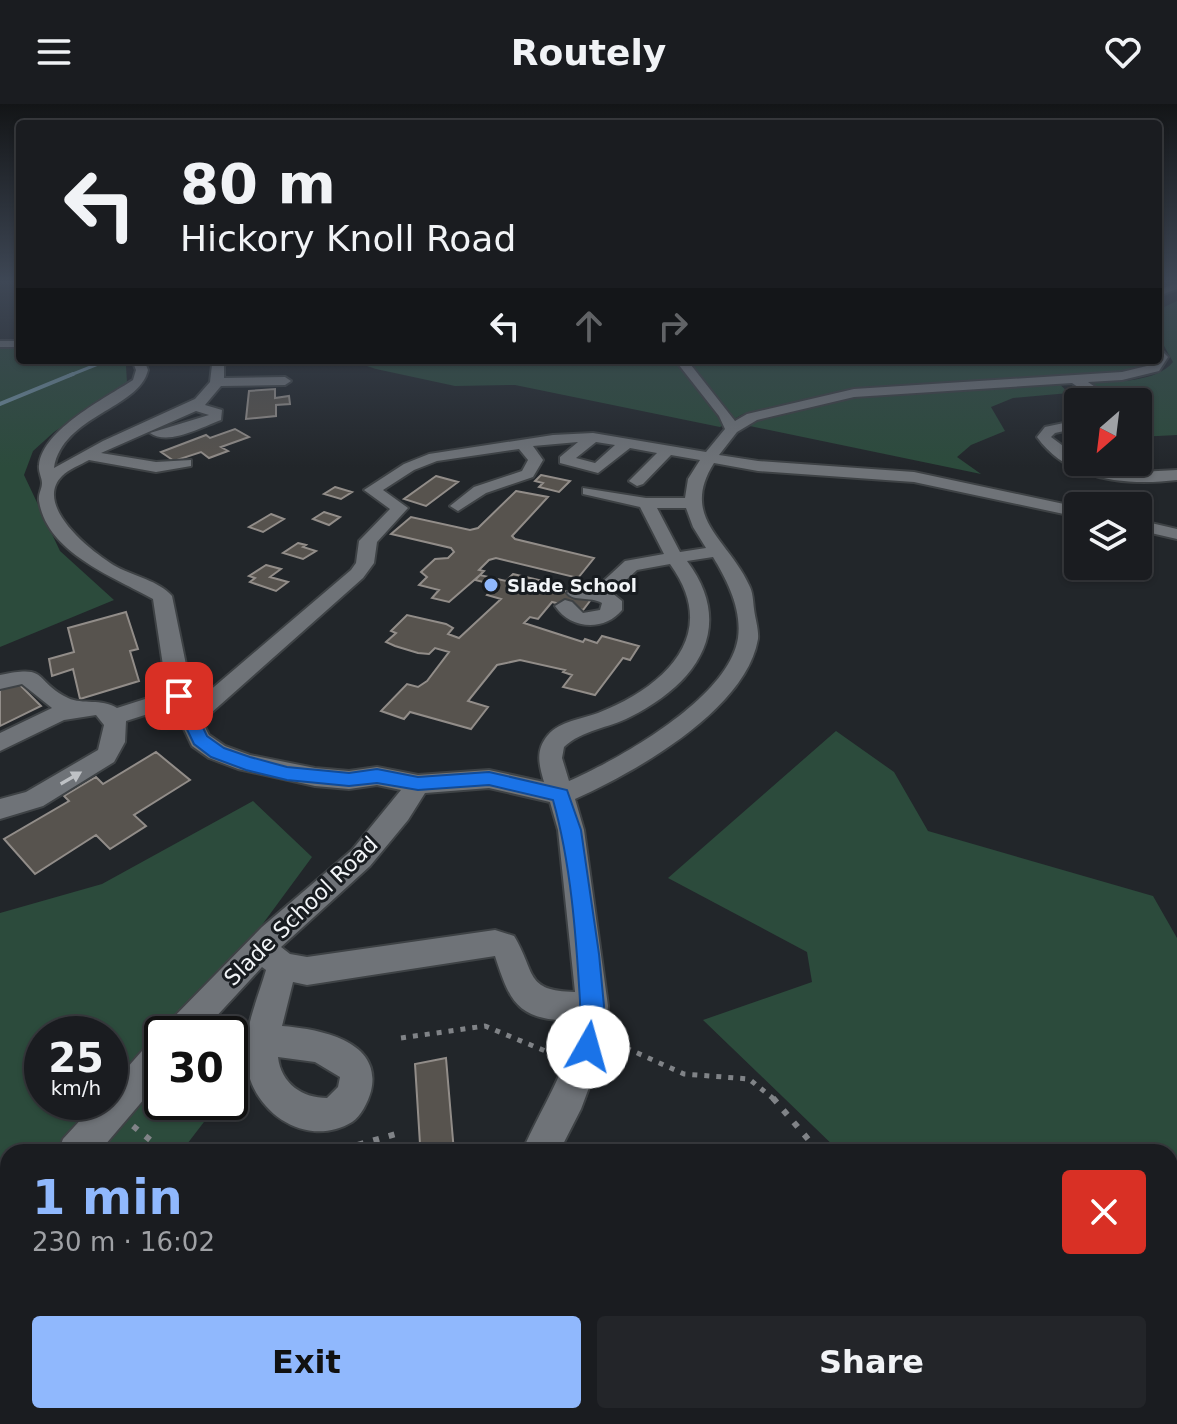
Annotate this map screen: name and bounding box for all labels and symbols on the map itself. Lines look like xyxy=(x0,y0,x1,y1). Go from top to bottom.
north arrow xyxy=(1064,388,1152,476)
place label: Slade School xyxy=(507,575,637,596)
marker: Slade School xyxy=(482,576,500,594)
pin xyxy=(145,662,213,730)
one-way arrow xyxy=(60,771,82,785)
street label: Slade School Road xyxy=(219,831,383,991)
position arrow xyxy=(546,1005,630,1089)
speed limit sign: 30 xyxy=(144,1016,248,1120)

